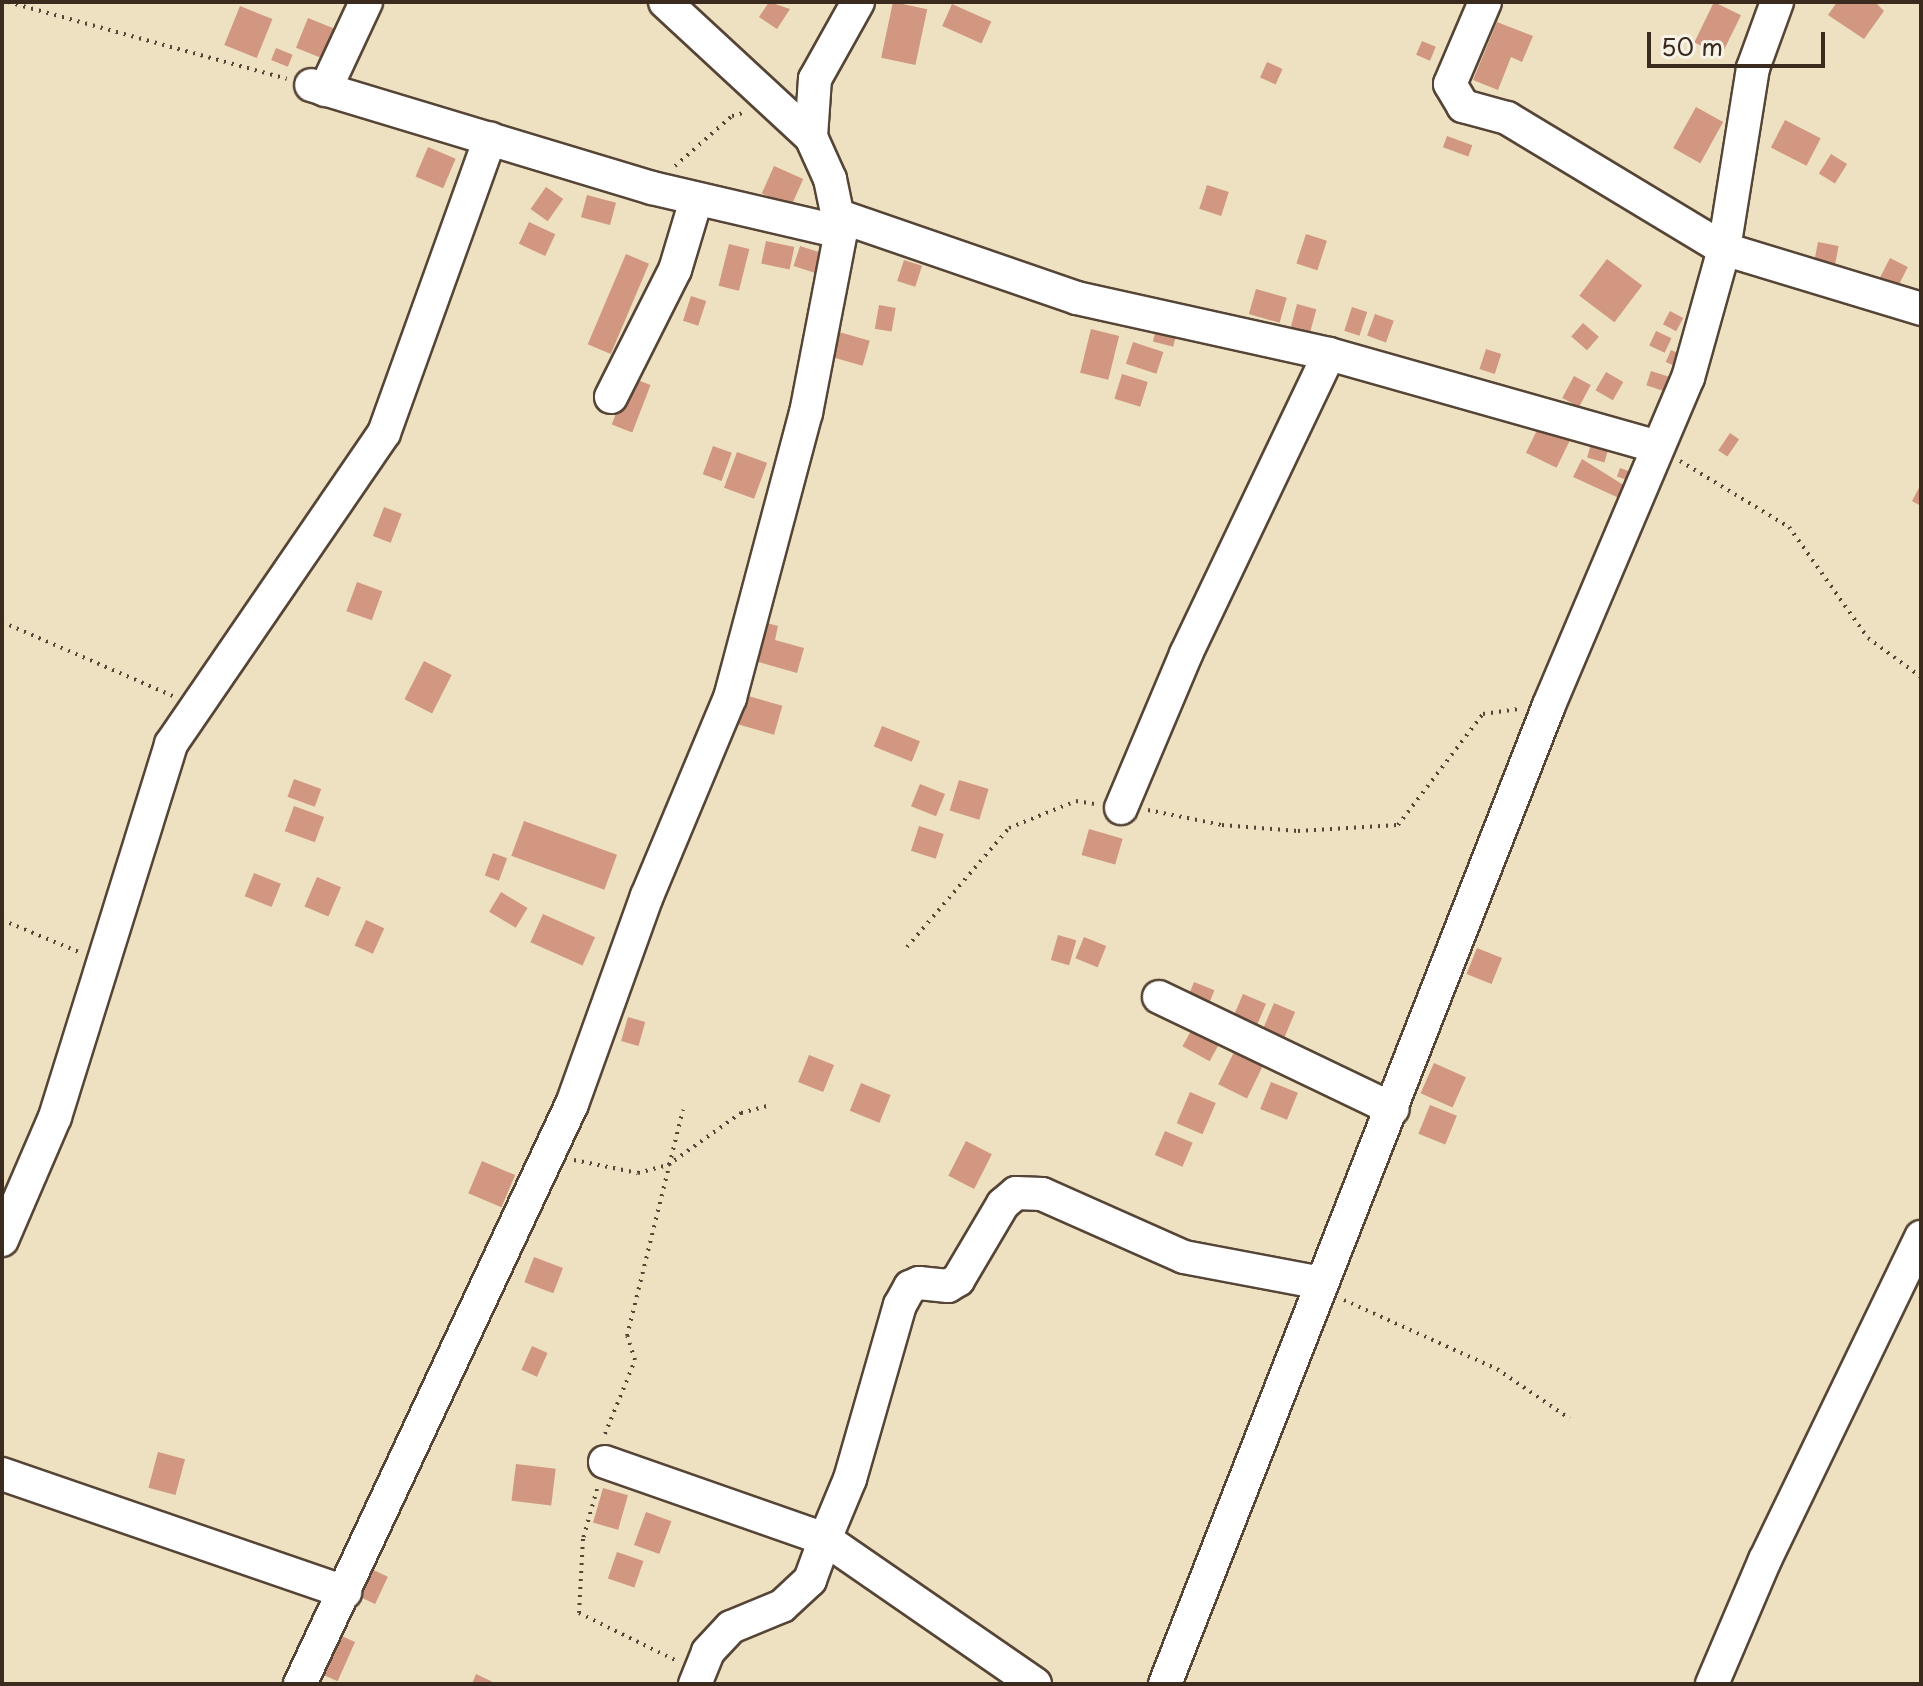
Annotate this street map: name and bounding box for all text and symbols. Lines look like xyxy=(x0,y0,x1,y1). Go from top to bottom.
scale bar xyxy=(1651,16,1829,66)
text: 50 m xyxy=(1661,28,1723,64)

